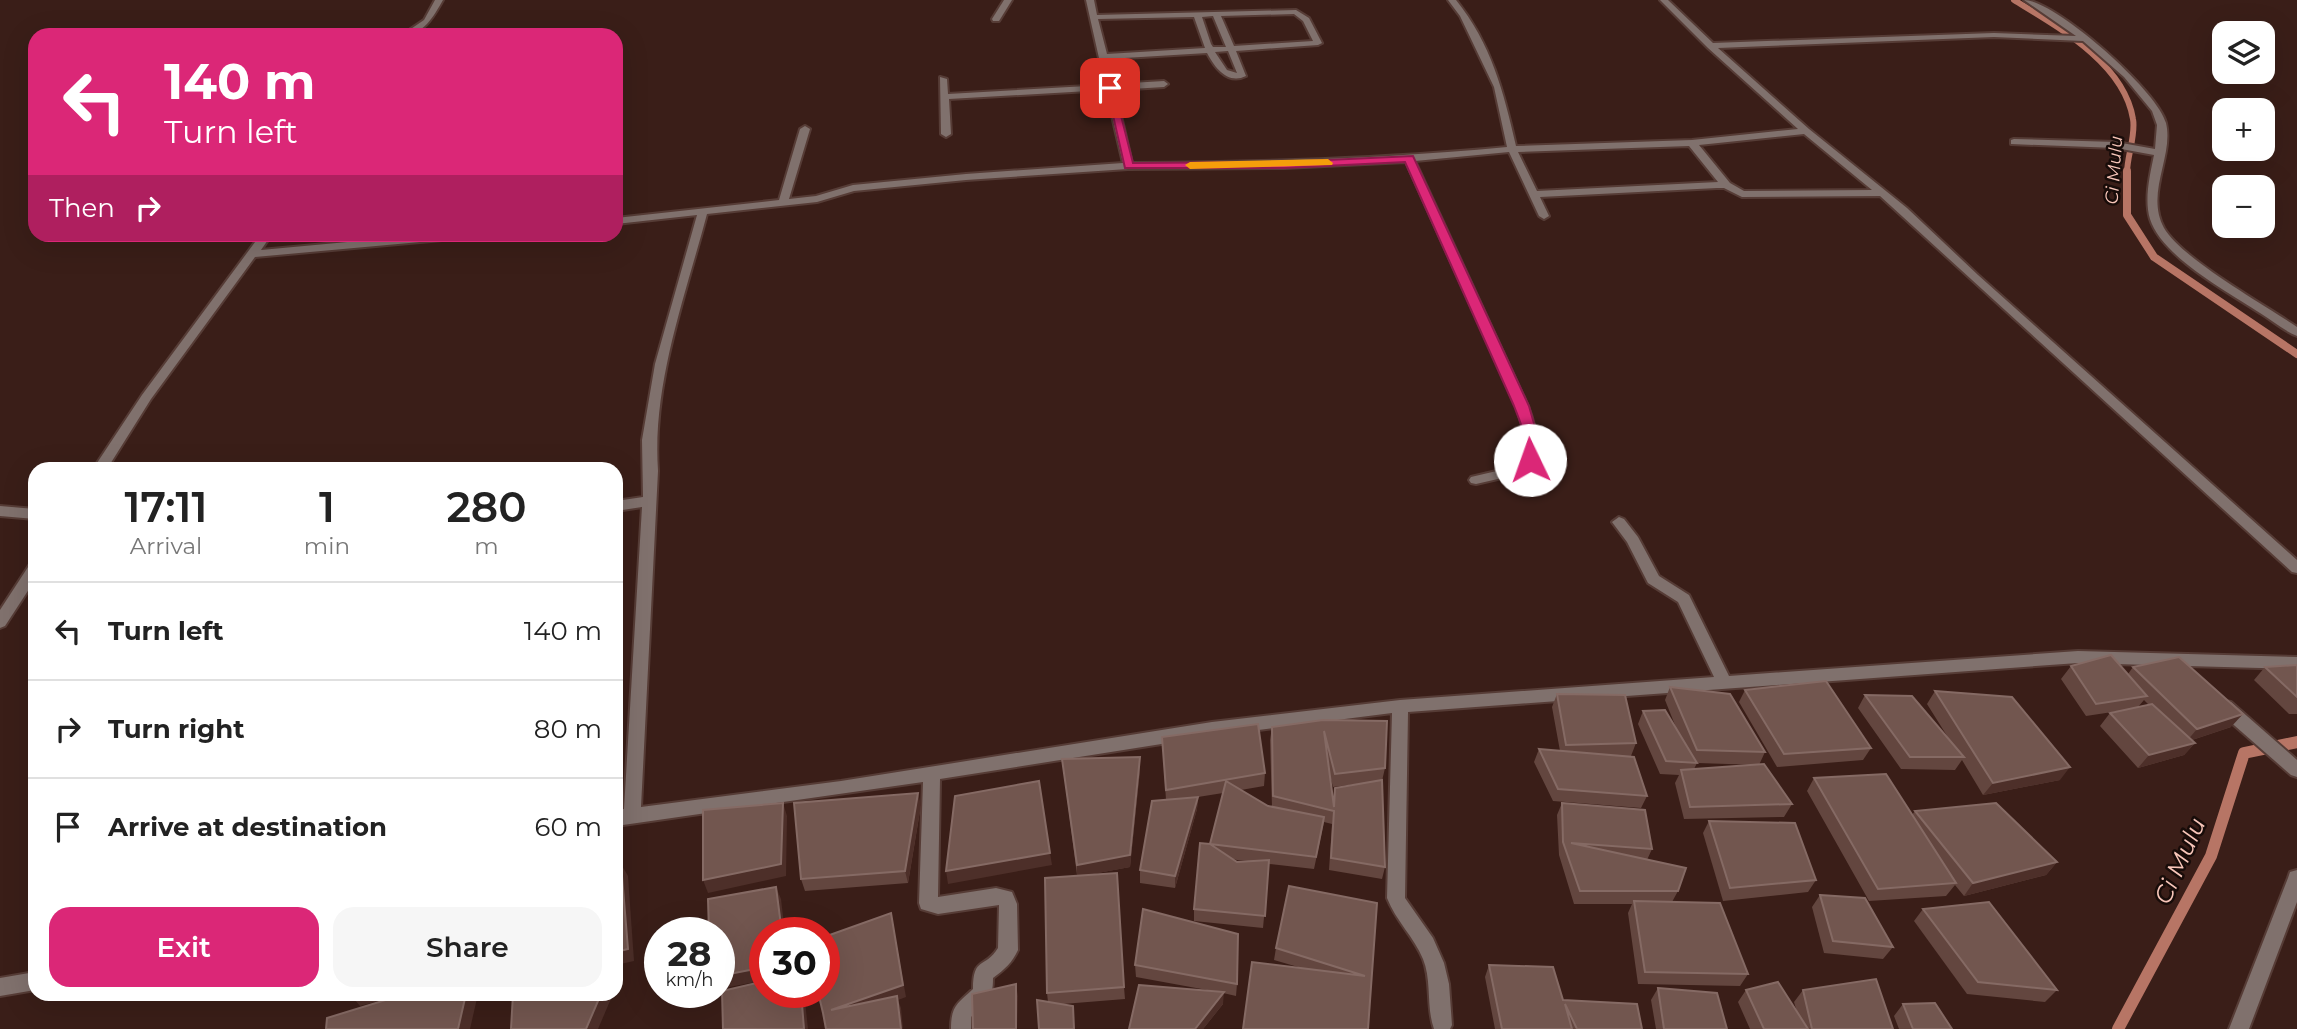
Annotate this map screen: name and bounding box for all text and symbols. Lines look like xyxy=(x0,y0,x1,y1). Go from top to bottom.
map controls xyxy=(2212,21,2275,238)
button: layers xyxy=(2212,21,2275,84)
text: 140 m xyxy=(164,52,316,111)
icon: left xyxy=(49,56,140,147)
pin xyxy=(1080,58,1140,118)
icon: arrive xyxy=(1091,69,1129,107)
button: + xyxy=(2212,98,2275,161)
text: Turn left xyxy=(164,112,298,151)
water label: Ci Mulu xyxy=(2101,135,2127,205)
button: − xyxy=(2212,175,2275,238)
icon: right xyxy=(129,189,167,227)
text: Then xyxy=(49,192,115,224)
position arrow xyxy=(1493,423,1567,497)
text: 17:11 xyxy=(124,481,207,533)
text: 1 xyxy=(319,481,335,533)
text: 280 xyxy=(446,481,527,533)
text: Arrival xyxy=(130,532,202,560)
text: min xyxy=(304,532,350,560)
text: m xyxy=(474,532,499,560)
icon: left xyxy=(49,612,87,650)
text: Turn left xyxy=(108,615,224,647)
text: 140 m xyxy=(524,615,602,647)
icon: right xyxy=(49,710,87,748)
text: Turn right xyxy=(108,713,244,745)
text: 80 m xyxy=(534,713,602,745)
icon: arrive xyxy=(49,808,87,846)
text: Arrive at destination xyxy=(108,811,387,843)
text: 60 m xyxy=(535,811,602,843)
water label: Ci Mulu xyxy=(2148,813,2211,909)
button: Exit xyxy=(49,907,319,987)
button: Share xyxy=(333,907,602,987)
speed limit sign: 30 xyxy=(749,917,840,1008)
text: 28 xyxy=(668,932,711,975)
text: km/h xyxy=(665,969,714,991)

